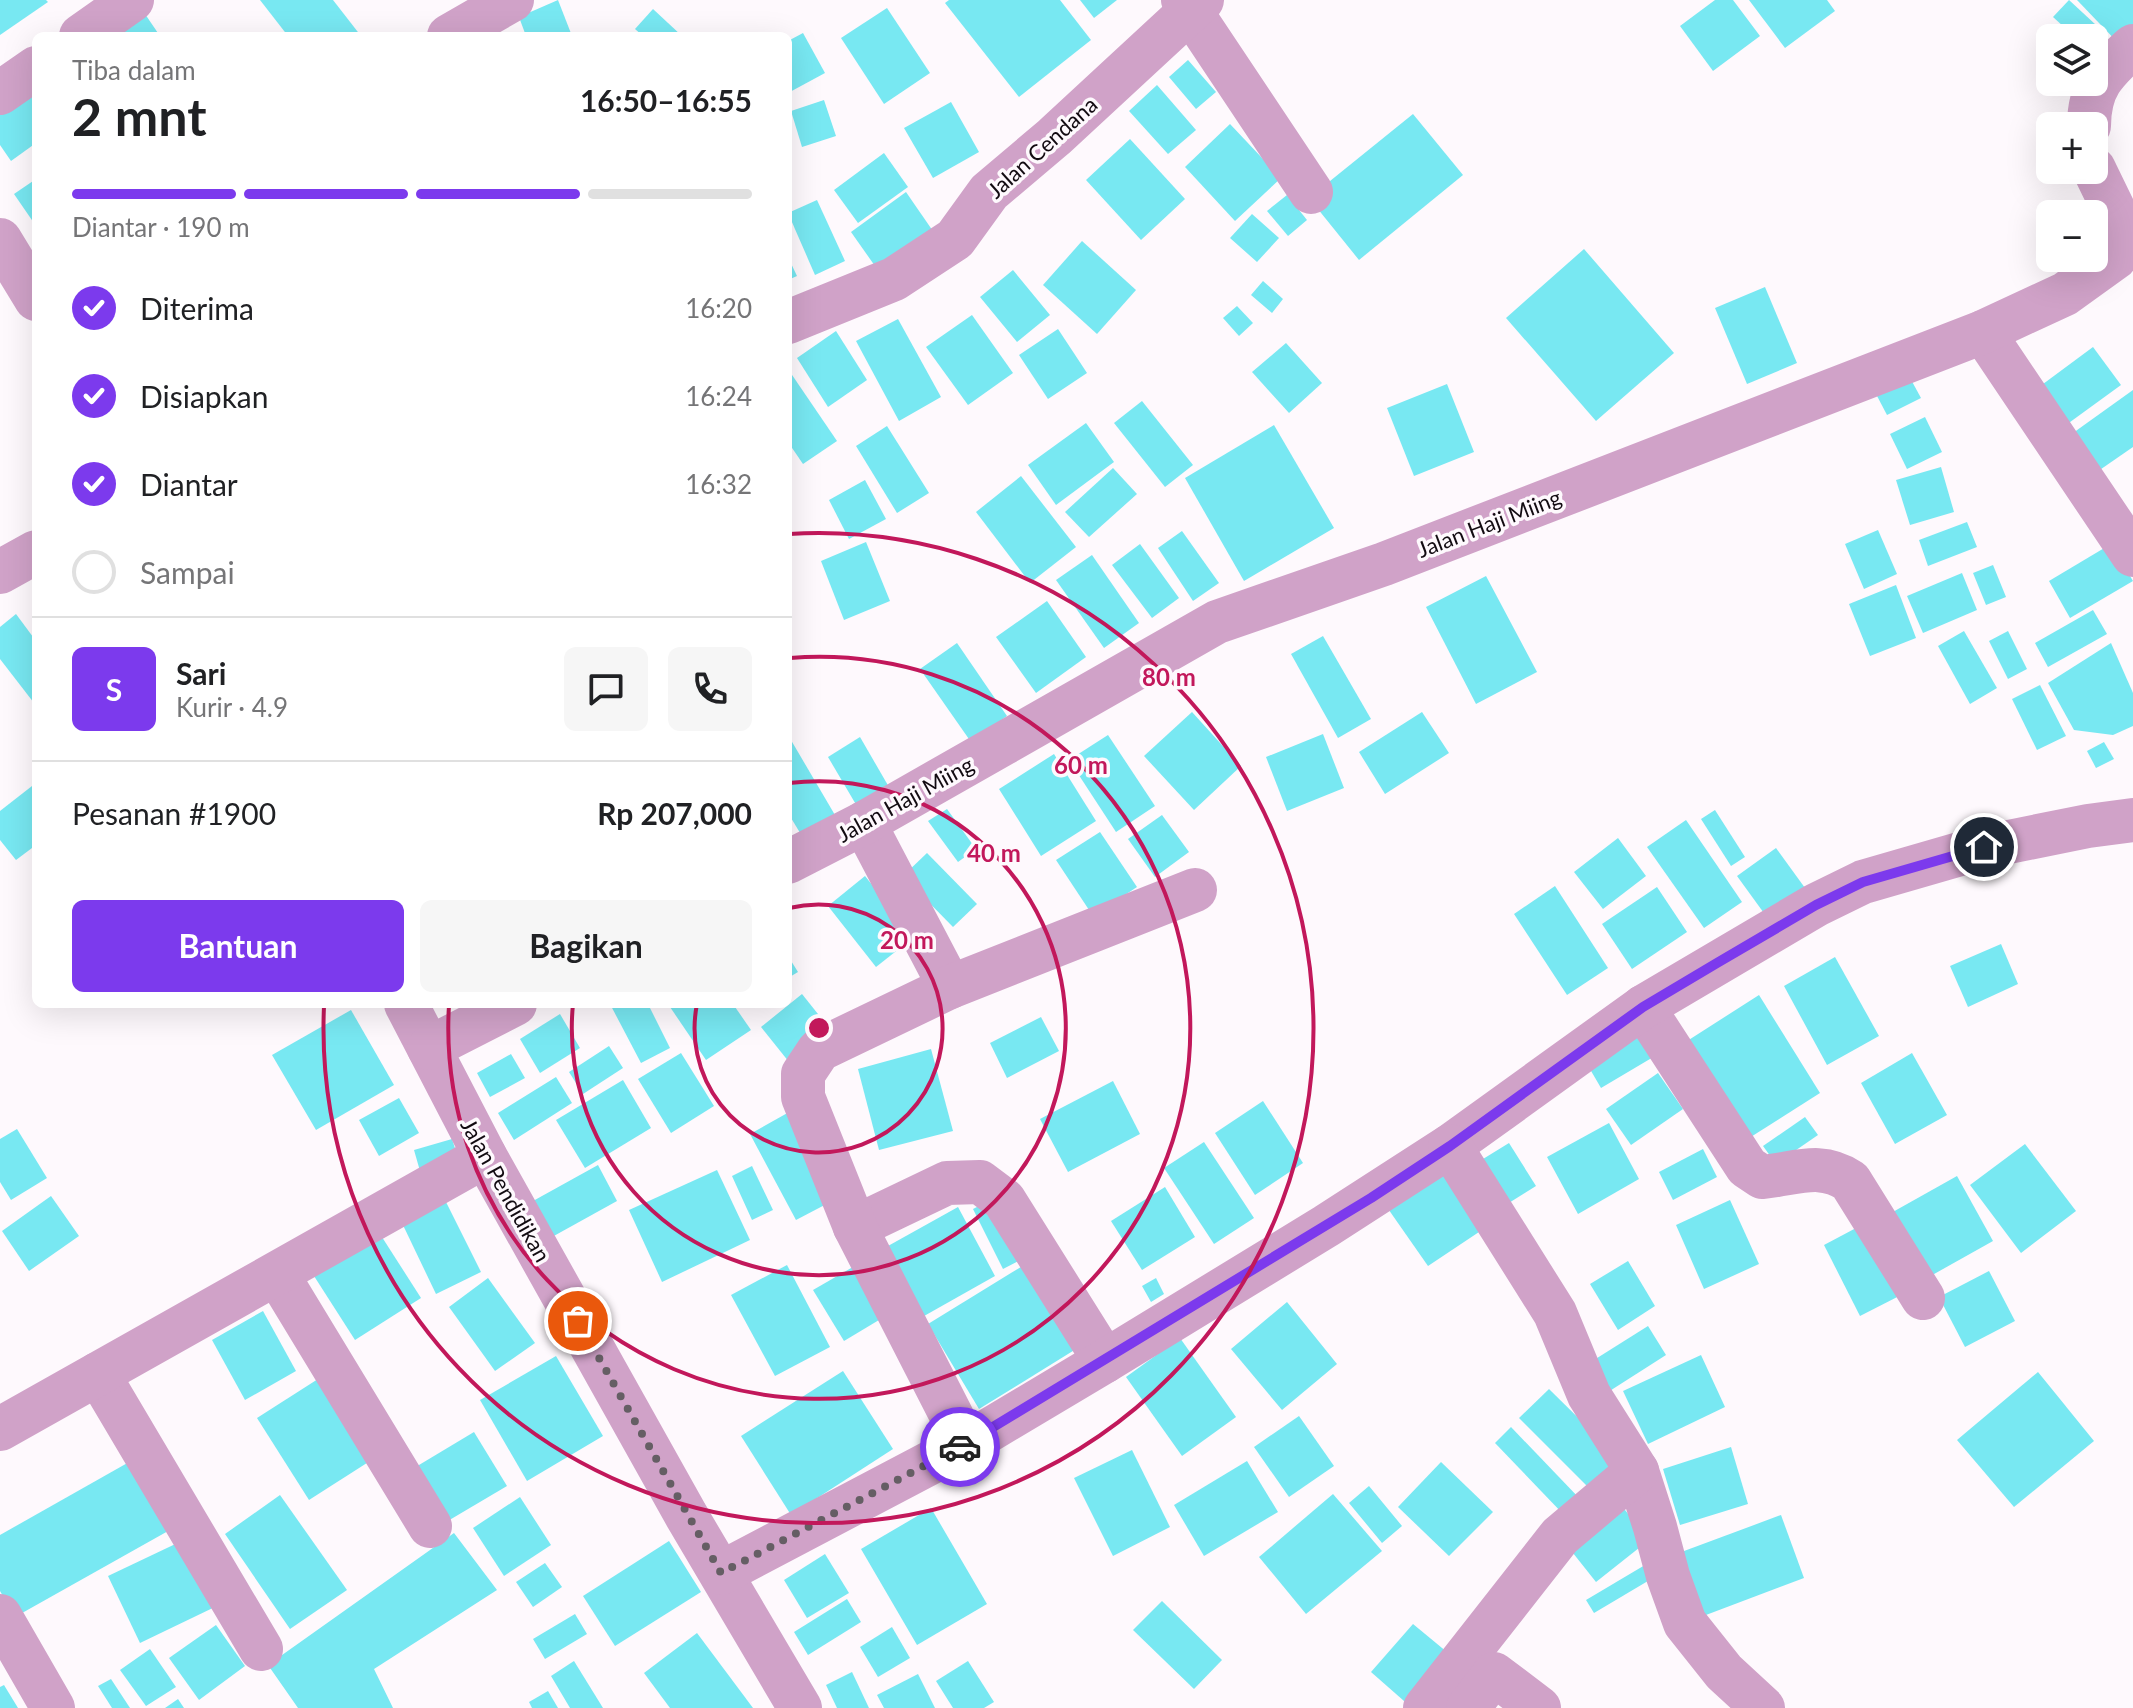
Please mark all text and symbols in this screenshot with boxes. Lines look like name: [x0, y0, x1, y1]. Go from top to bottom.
map controls: [2036, 24, 2108, 272]
button: layers: [2036, 24, 2108, 96]
text: Tiba dalam: [72, 54, 196, 86]
text: 16:50–16:55: [580, 82, 752, 118]
text: 2 mnt: [72, 85, 207, 147]
street label: Jalan Cendana: [981, 91, 1103, 203]
button: +: [2036, 112, 2108, 184]
button: −: [2036, 200, 2108, 272]
text: Diantar · 190 m: [72, 211, 250, 243]
icon: check: [72, 286, 116, 330]
text: Diterima: [140, 290, 254, 326]
text: 16:20: [685, 292, 752, 324]
icon: check: [72, 374, 116, 418]
text: Disiapkan: [140, 378, 269, 414]
text: 16:24: [685, 380, 752, 412]
icon: check: [72, 462, 116, 506]
text: Diantar: [140, 466, 238, 502]
text: 16:32: [685, 468, 752, 500]
street label: Jalan Haji Miing: [1413, 483, 1565, 563]
text: Sampai: [140, 554, 235, 590]
button: chat: [564, 647, 648, 731]
button: phone: [668, 647, 752, 731]
text: Sari: [176, 655, 226, 691]
text: 80 m: [1142, 662, 1196, 691]
text: S: [106, 671, 122, 707]
text: Kurir · 4.9: [176, 691, 288, 723]
street label: Jalan Haji Miing: [832, 750, 978, 848]
text: 60 m: [1054, 750, 1108, 779]
text: Pesanan #1900: [72, 795, 276, 831]
text: Rp 207,000: [597, 795, 752, 831]
pin: [1950, 813, 2018, 881]
icon: home: [1962, 825, 2006, 869]
text: 40 m: [967, 838, 1021, 867]
button: Bantuan: [72, 900, 404, 992]
button: Bagikan: [420, 900, 752, 992]
text: 20 m: [880, 925, 934, 954]
centre of rings: [805, 1014, 833, 1042]
street label: Jalan Pendidikan: [455, 1114, 557, 1266]
pin: [544, 1287, 612, 1355]
icon: bag: [556, 1299, 600, 1343]
courier: [920, 1407, 1000, 1487]
icon: car: [938, 1425, 982, 1469]

